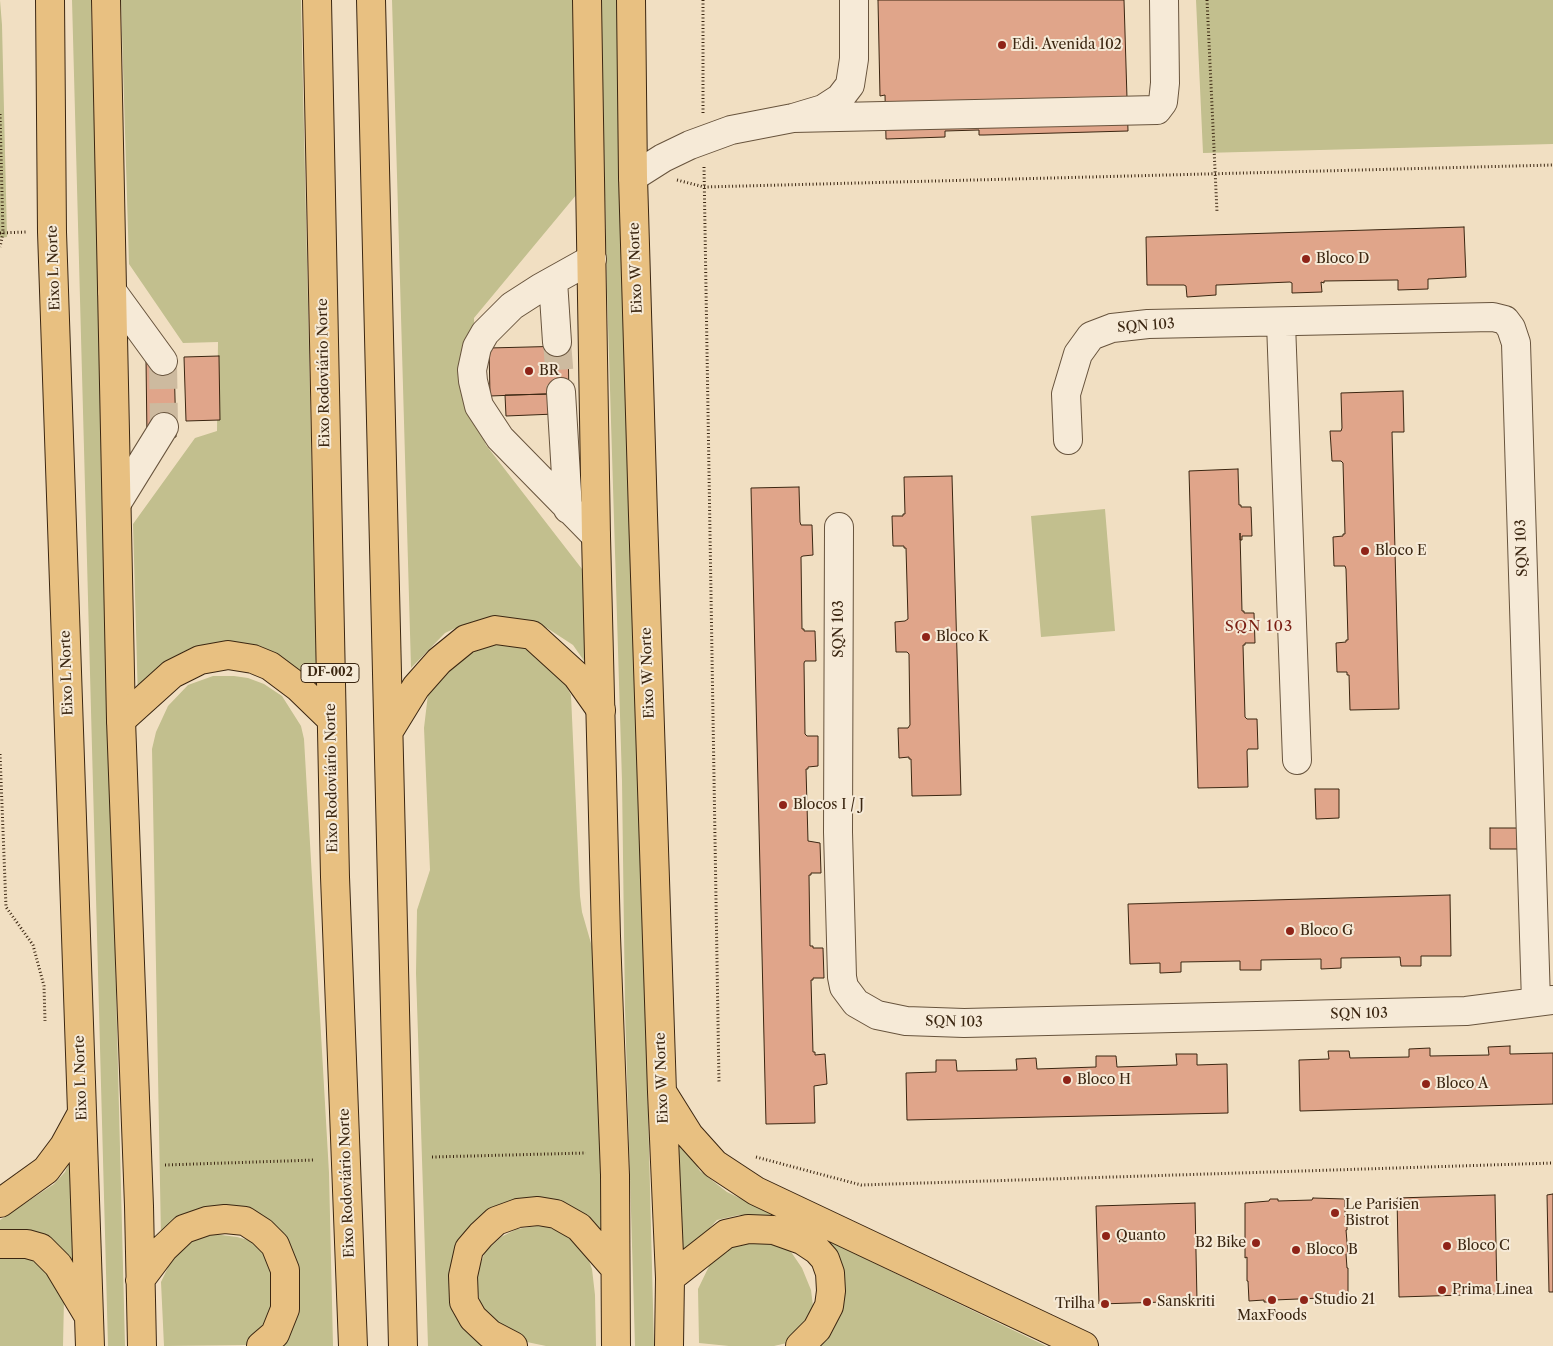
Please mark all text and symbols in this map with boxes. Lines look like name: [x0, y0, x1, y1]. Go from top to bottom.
place label: Edi. Avenida 102: [1012, 37, 1122, 53]
marker: Edi. Avenida 102: [996, 39, 1008, 51]
street label: Eixo W Norte: [626, 222, 646, 314]
street label: Eixo L Norte: [44, 225, 64, 311]
place label: Bloco D: [1316, 251, 1369, 267]
marker: Bloco D: [1300, 253, 1312, 265]
street label: Eixo Rodoviário Norte: [314, 298, 334, 448]
street label: SQN 103: [1117, 316, 1175, 336]
place label: BR: [539, 363, 559, 379]
marker: BR: [523, 365, 535, 377]
street label: SQN 103: [1513, 519, 1531, 577]
place label: Bloco E: [1375, 543, 1427, 559]
marker: Bloco E: [1359, 545, 1371, 557]
street label: SQN 103: [831, 600, 847, 658]
district label: SQN 103: [1224, 618, 1294, 636]
street label: Eixo W Norte: [638, 627, 658, 719]
place label: Bloco K: [936, 629, 989, 645]
street label: Eixo L Norte: [57, 630, 77, 716]
marker: Bloco K: [920, 631, 932, 643]
road number: DF-002: [301, 664, 359, 682]
street label: Eixo Rodoviário Norte: [322, 703, 342, 853]
place label: Blocos I / J: [793, 797, 864, 813]
marker: Blocos I / J: [777, 799, 789, 811]
place label: Bloco G: [1300, 923, 1353, 939]
marker: Bloco G: [1284, 925, 1296, 937]
street label: SQN 103: [1330, 1005, 1388, 1023]
street label: SQN 103: [925, 1013, 983, 1031]
street label: Eixo W Norte: [652, 1032, 672, 1124]
street label: Eixo L Norte: [71, 1035, 91, 1121]
place label: Bloco H: [1077, 1072, 1131, 1088]
marker: Bloco H: [1061, 1074, 1073, 1086]
place label: Bloco A: [1436, 1076, 1488, 1092]
marker: Bloco A: [1420, 1078, 1432, 1090]
street label: Eixo Rodoviário Norte: [336, 1108, 358, 1258]
place label: Le Parisien Bistrot: [1345, 1197, 1419, 1230]
marker: Le Parisien Bistrot: [1329, 1207, 1341, 1219]
place label: Quanto: [1116, 1228, 1166, 1244]
marker: Quanto: [1100, 1230, 1112, 1242]
place label: B2 Bike: [1195, 1235, 1246, 1251]
marker: B2 Bike: [1250, 1237, 1262, 1249]
place label: Bloco C: [1457, 1238, 1510, 1254]
marker: Bloco C: [1441, 1240, 1453, 1252]
place label: Bloco B: [1306, 1242, 1358, 1258]
marker: Bloco B: [1290, 1244, 1302, 1256]
place label: Prima Linea: [1452, 1282, 1533, 1298]
marker: Prima Linea: [1436, 1284, 1448, 1296]
place label: Studio 21: [1314, 1292, 1375, 1308]
place label: Sanskriti: [1157, 1294, 1215, 1310]
marker: MaxFoods: [1266, 1294, 1278, 1306]
marker: Studio 21: [1298, 1294, 1310, 1306]
place label: Trilha: [1055, 1296, 1095, 1312]
marker: Sanskriti: [1141, 1296, 1153, 1308]
marker: Trilha: [1099, 1298, 1111, 1310]
place label: MaxFoods: [1237, 1308, 1307, 1324]

